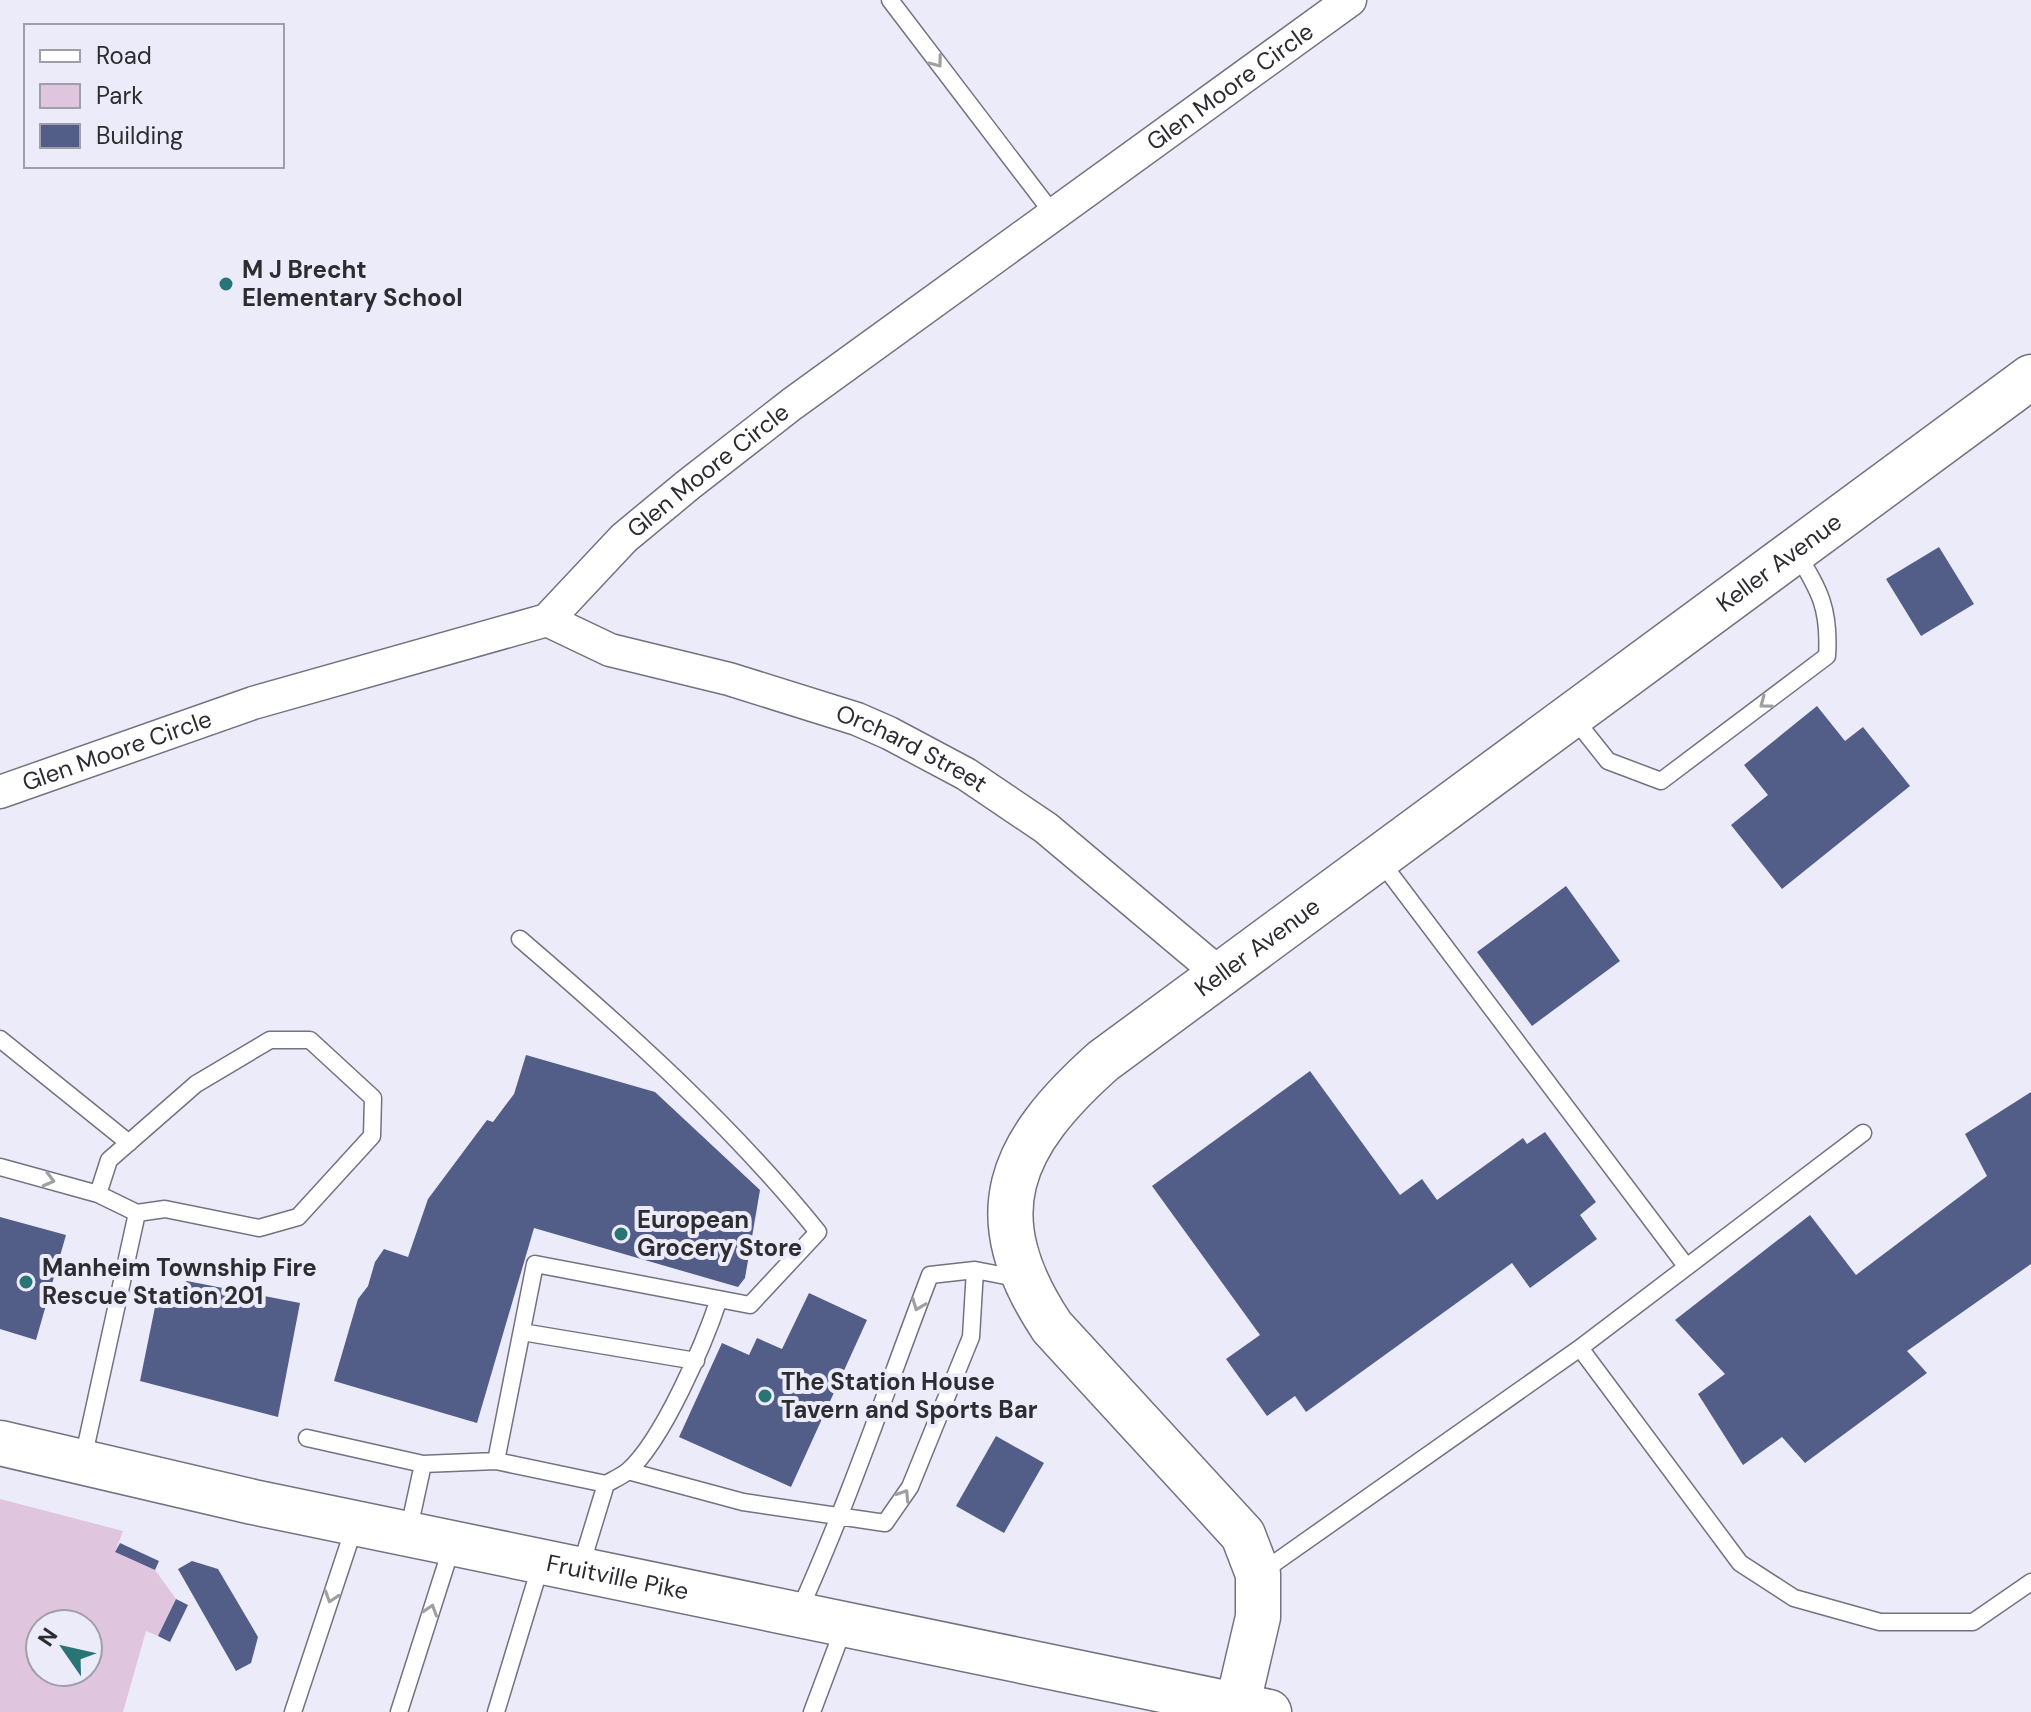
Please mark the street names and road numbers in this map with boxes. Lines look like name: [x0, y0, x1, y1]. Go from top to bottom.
street label: Glen Moore Circle: [1140, 16, 1319, 157]
street label: Glen Moore Circle: [620, 396, 795, 544]
street label: Keller Avenue: [1710, 506, 1848, 619]
street label: Orchard Street: [832, 697, 993, 799]
street label: Glen Moore Circle: [18, 703, 216, 798]
street label: Keller Avenue: [1188, 890, 1326, 1003]
street label: Fruitville Pike: [544, 1547, 691, 1607]

